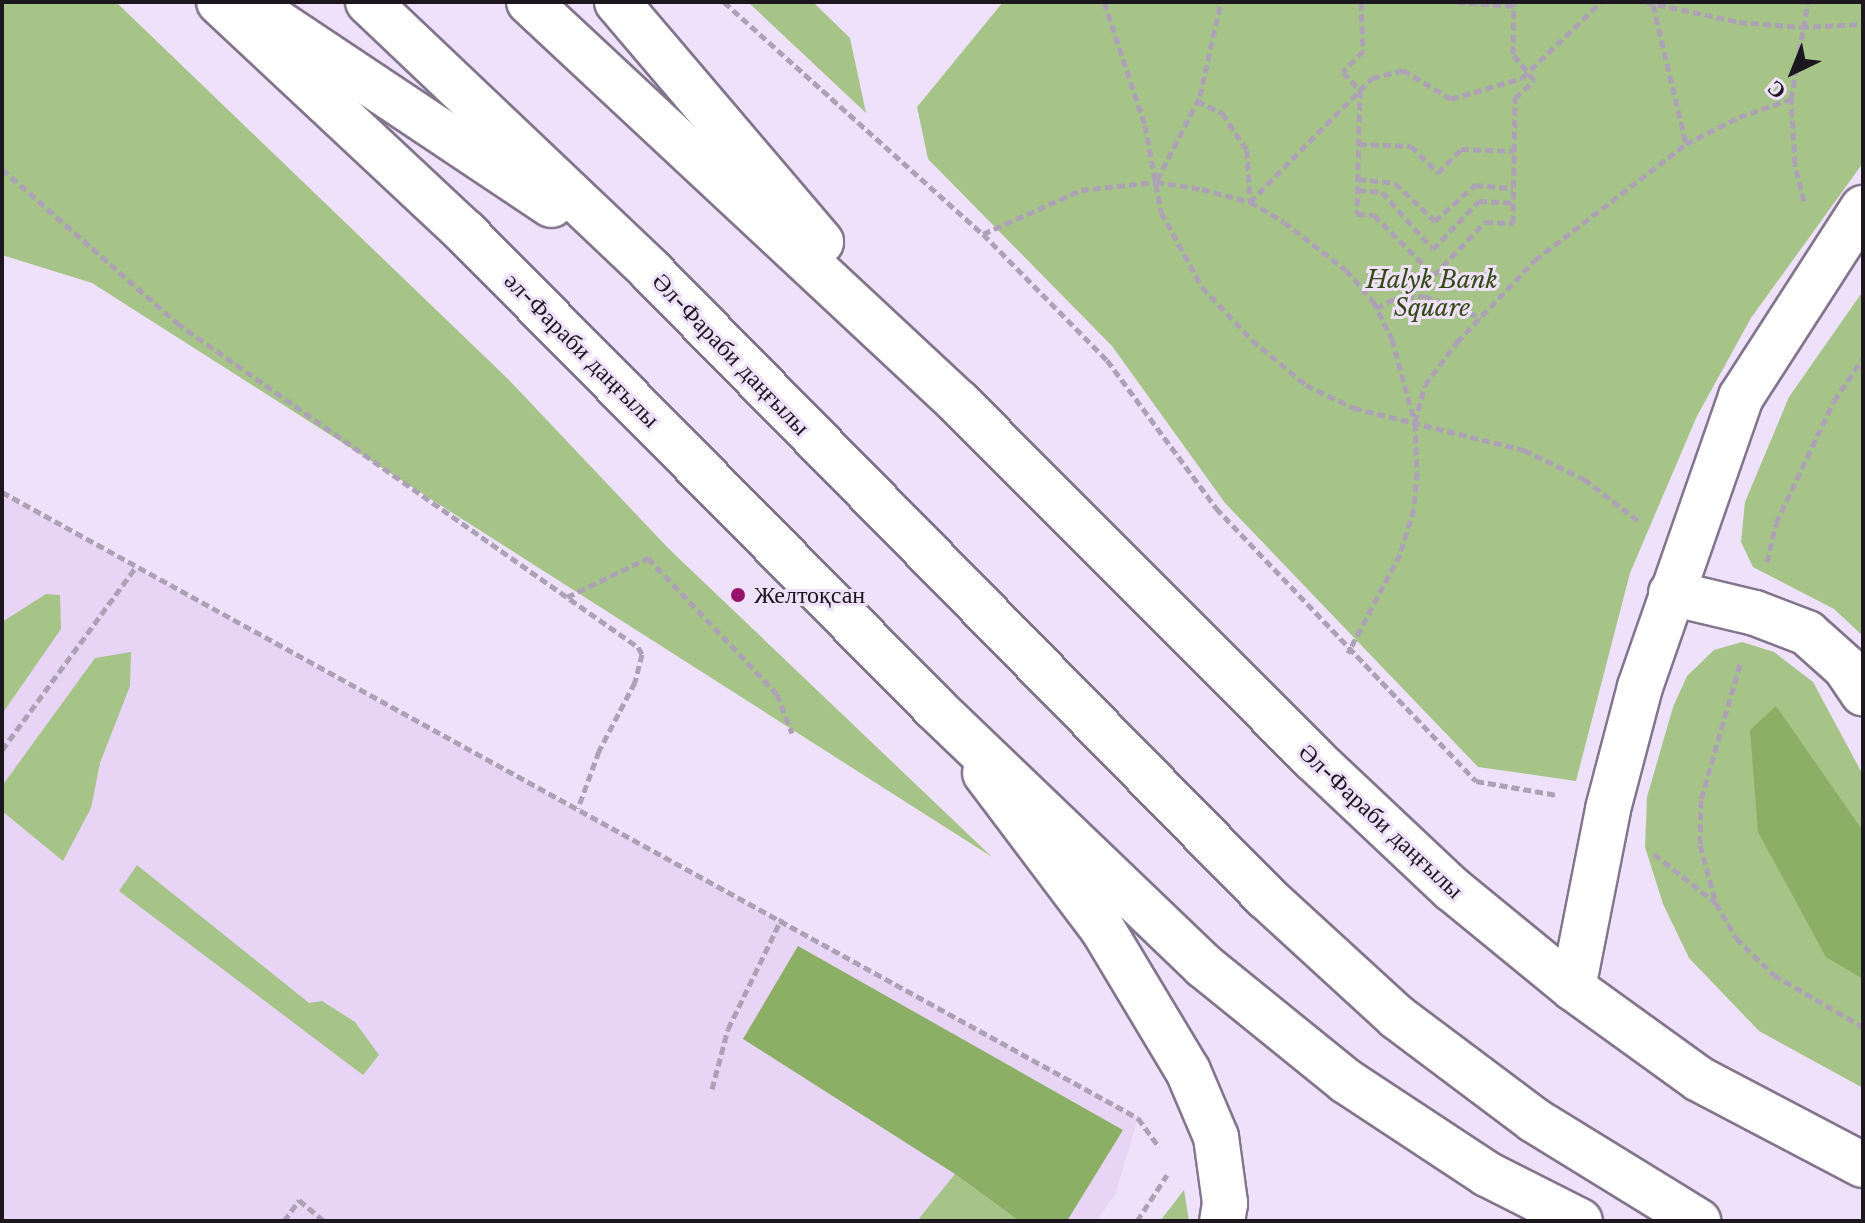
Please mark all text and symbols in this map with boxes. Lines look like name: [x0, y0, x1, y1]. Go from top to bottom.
north arrow: [1753, 32, 1833, 112]
text: С: [1761, 75, 1791, 105]
street label: әл-Фараби даңғылы: [498, 266, 666, 434]
park label: Halyk Bank Square: [1366, 266, 1498, 322]
street label: Әл-Фараби даңғылы: [646, 267, 816, 441]
place label: Желтоқсан: [754, 581, 865, 609]
marker: Желтоқсан: [729, 586, 747, 604]
street label: Әл-Фараби даңғылы: [1293, 737, 1469, 905]

